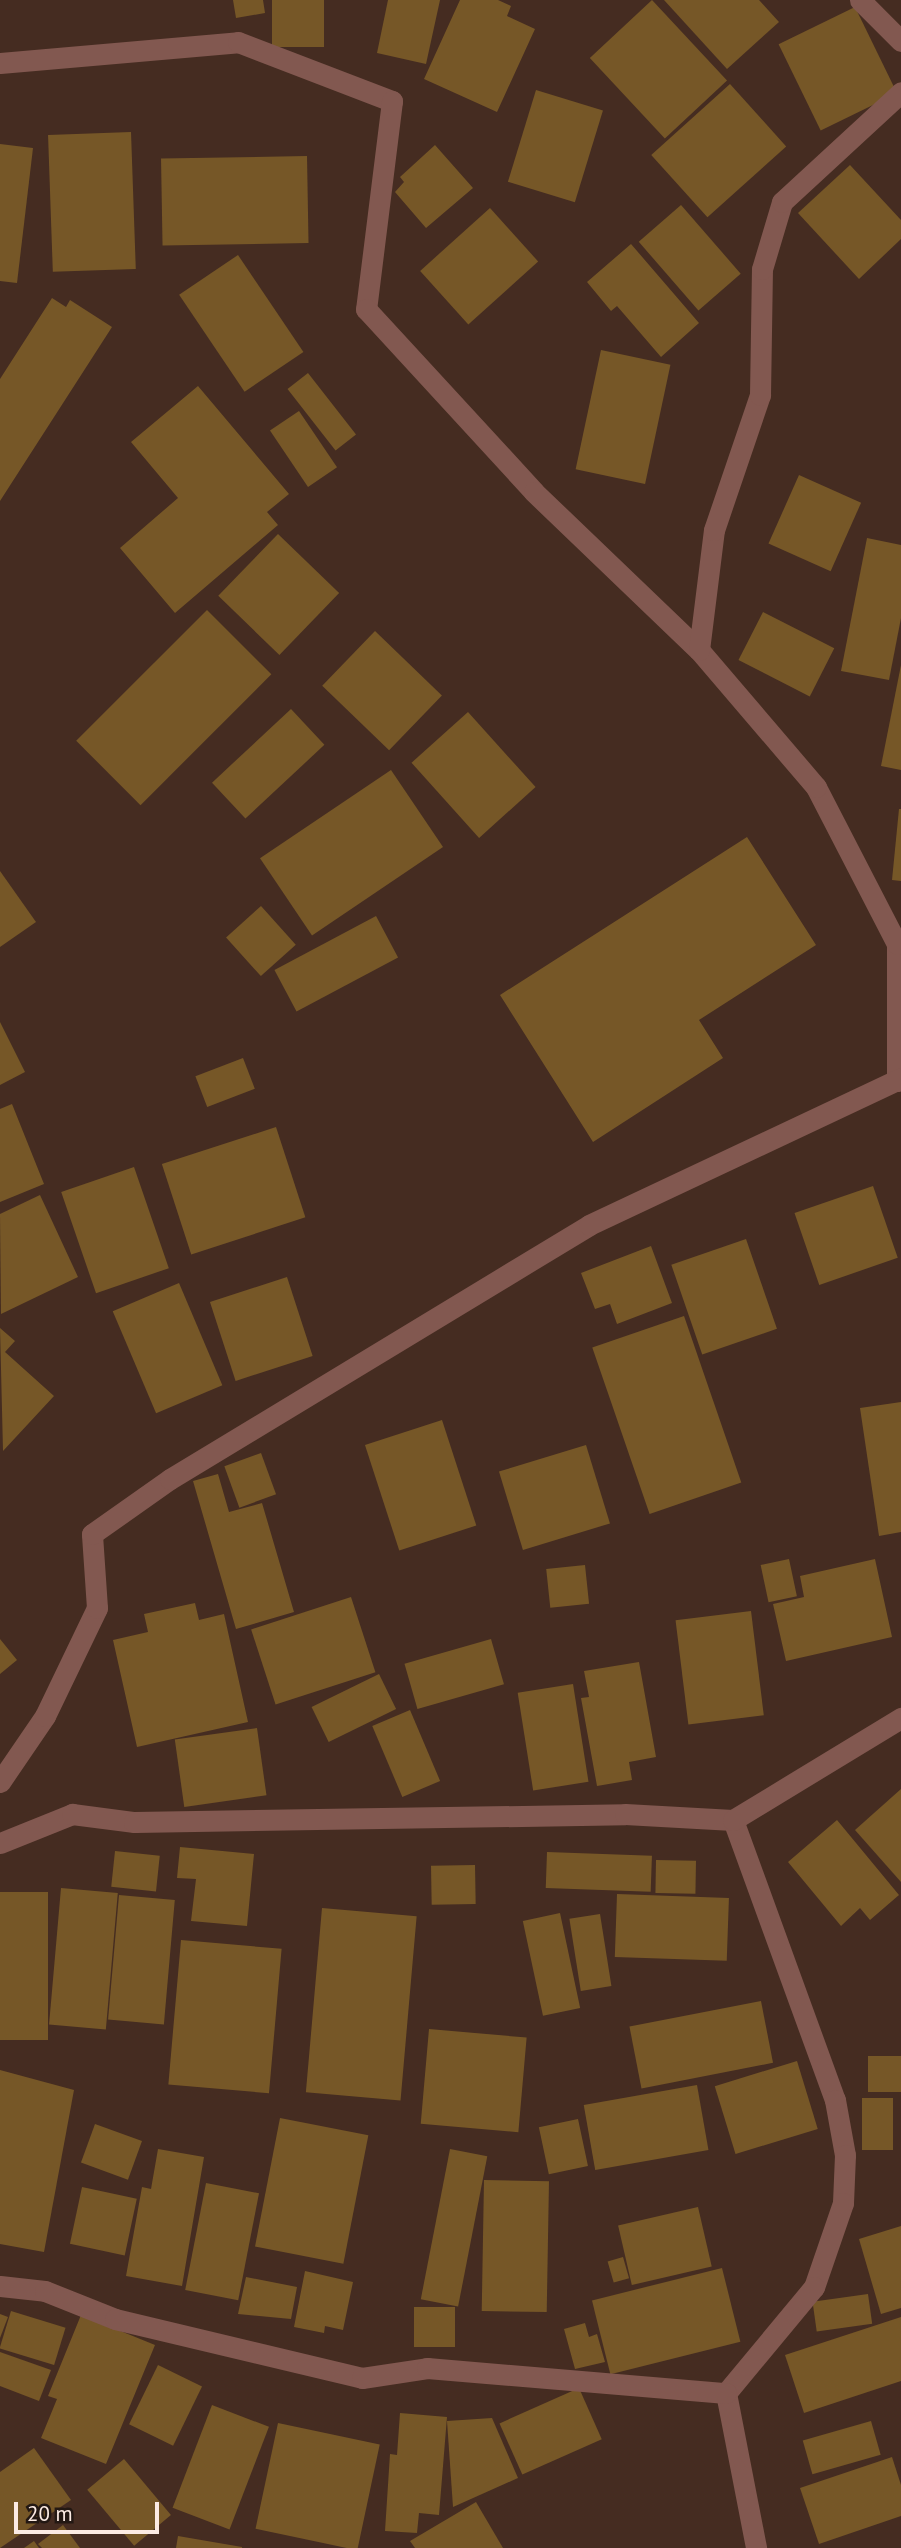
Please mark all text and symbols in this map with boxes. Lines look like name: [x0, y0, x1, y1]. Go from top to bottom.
scale bar: [18, 2488, 163, 2532]
text: 20 m: [27, 2500, 73, 2527]

